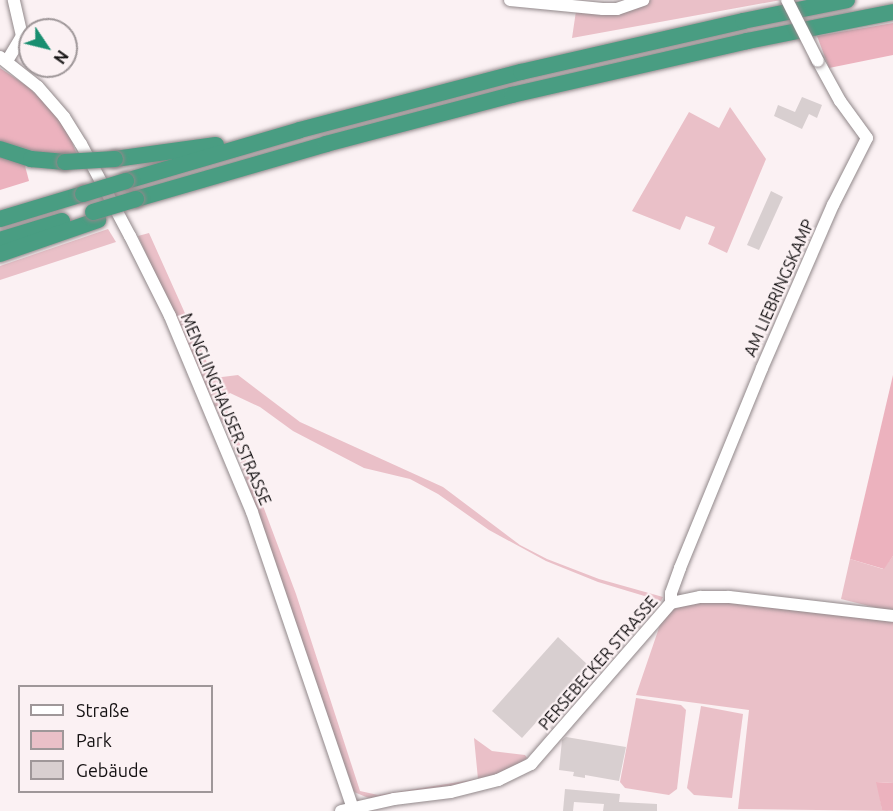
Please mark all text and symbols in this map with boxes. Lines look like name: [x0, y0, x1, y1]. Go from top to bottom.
north arrow: [18, 18, 78, 78]
text: N: [50, 47, 72, 67]
street label: AM LIEBRINGSKAMP: [740, 217, 818, 359]
street label: MENGLINGHAUSER STRASSE: [177, 310, 275, 508]
street label: PERSEBECKER STRASSE: [535, 592, 661, 734]
legend: [18, 685, 213, 793]
text: Straße: [76, 700, 129, 720]
text: Park: [76, 730, 112, 750]
text: Gebäude: [76, 760, 148, 780]

